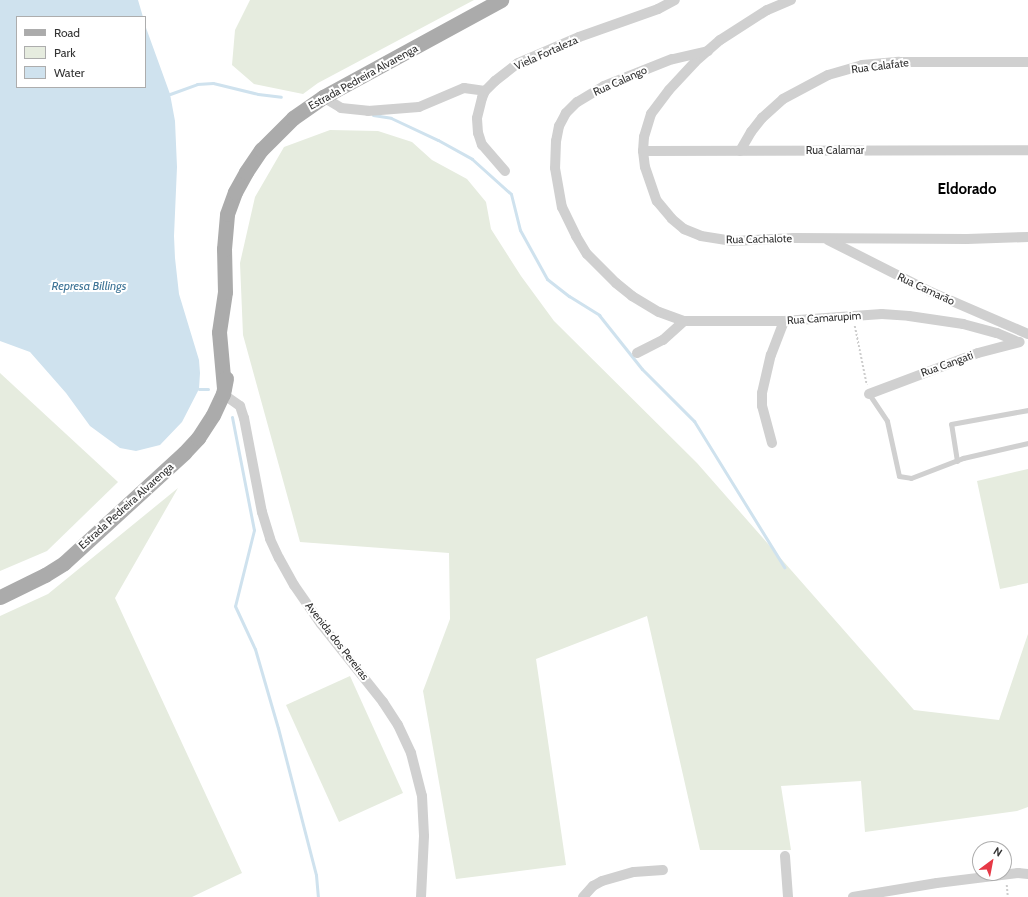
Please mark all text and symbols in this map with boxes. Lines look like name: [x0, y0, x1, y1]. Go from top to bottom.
legend: [16, 16, 146, 88]
text: Road: [54, 25, 80, 40]
street label: Viela Fortaleza: [512, 33, 580, 73]
street label: Estrada Pedreira Alvarenga: [306, 41, 420, 113]
text: Park: [54, 45, 76, 60]
street label: Rua Calafate: [850, 56, 910, 76]
street label: Rua Calango: [591, 63, 649, 99]
text: Water: [54, 65, 84, 80]
street label: Rua Calamar: [806, 143, 864, 157]
district label: Eldorado: [938, 181, 996, 199]
street label: Rua Cachalote: [726, 232, 792, 246]
street label: Rua Camarão: [895, 270, 957, 308]
water label: Represa Billings: [52, 279, 126, 293]
street label: Rua Camarupim: [786, 309, 862, 327]
street label: Rua Cangati: [919, 348, 975, 380]
street label: Estrada Pedreira Alvarenga: [76, 460, 176, 552]
street label: Avenida dos Pereiras: [303, 599, 371, 683]
north arrow: [972, 841, 1012, 881]
text: N: [991, 844, 1005, 860]

